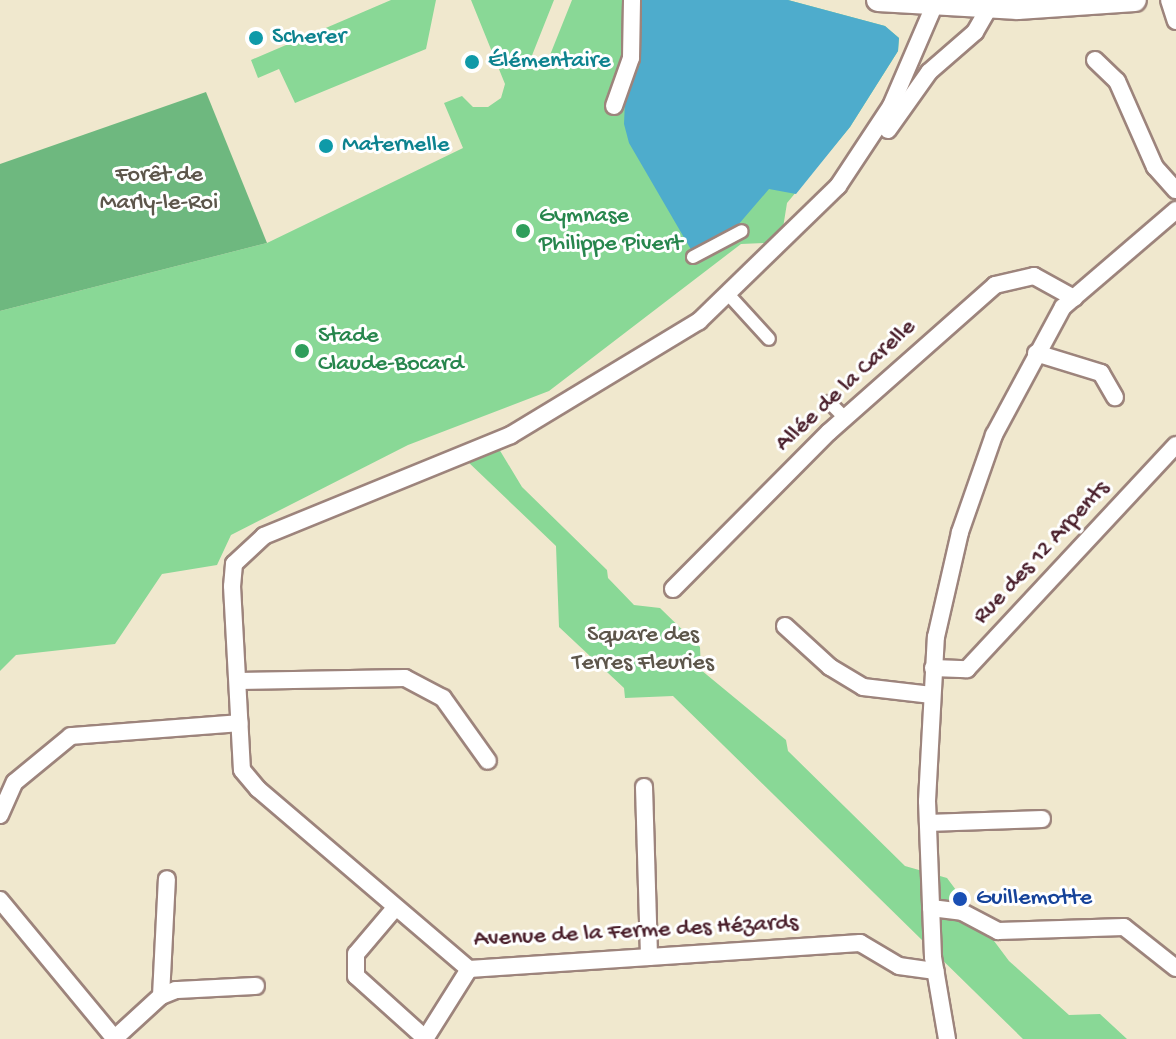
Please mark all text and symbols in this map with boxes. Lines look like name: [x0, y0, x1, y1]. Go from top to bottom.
place label: Scherer: [272, 24, 346, 52]
marker: Scherer: [247, 29, 265, 47]
place label: Élémentaire: [488, 48, 611, 76]
marker: Élémentaire: [463, 53, 481, 71]
place label: Maternelle: [342, 132, 449, 160]
marker: Maternelle: [317, 137, 335, 155]
park label: Forêt de Marly-le-Roi: [100, 162, 218, 218]
place label: Gymnase Philippe Pivert: [539, 203, 682, 259]
marker: Gymnase Philippe Pivert: [514, 222, 532, 240]
street label: Allée de la Carelle: [770, 313, 922, 459]
place label: Stade Claude-Bocard: [318, 323, 464, 379]
marker: Stade Claude-Bocard: [293, 342, 311, 360]
street label: Rue des 12 Arpents: [968, 475, 1116, 631]
park label: Square des Terres Fleuries: [572, 622, 714, 678]
place label: Guillemotte: [976, 885, 1092, 913]
marker: Guillemotte: [951, 890, 969, 908]
street label: Avenue de la Ferme des Hézards: [473, 909, 799, 955]

